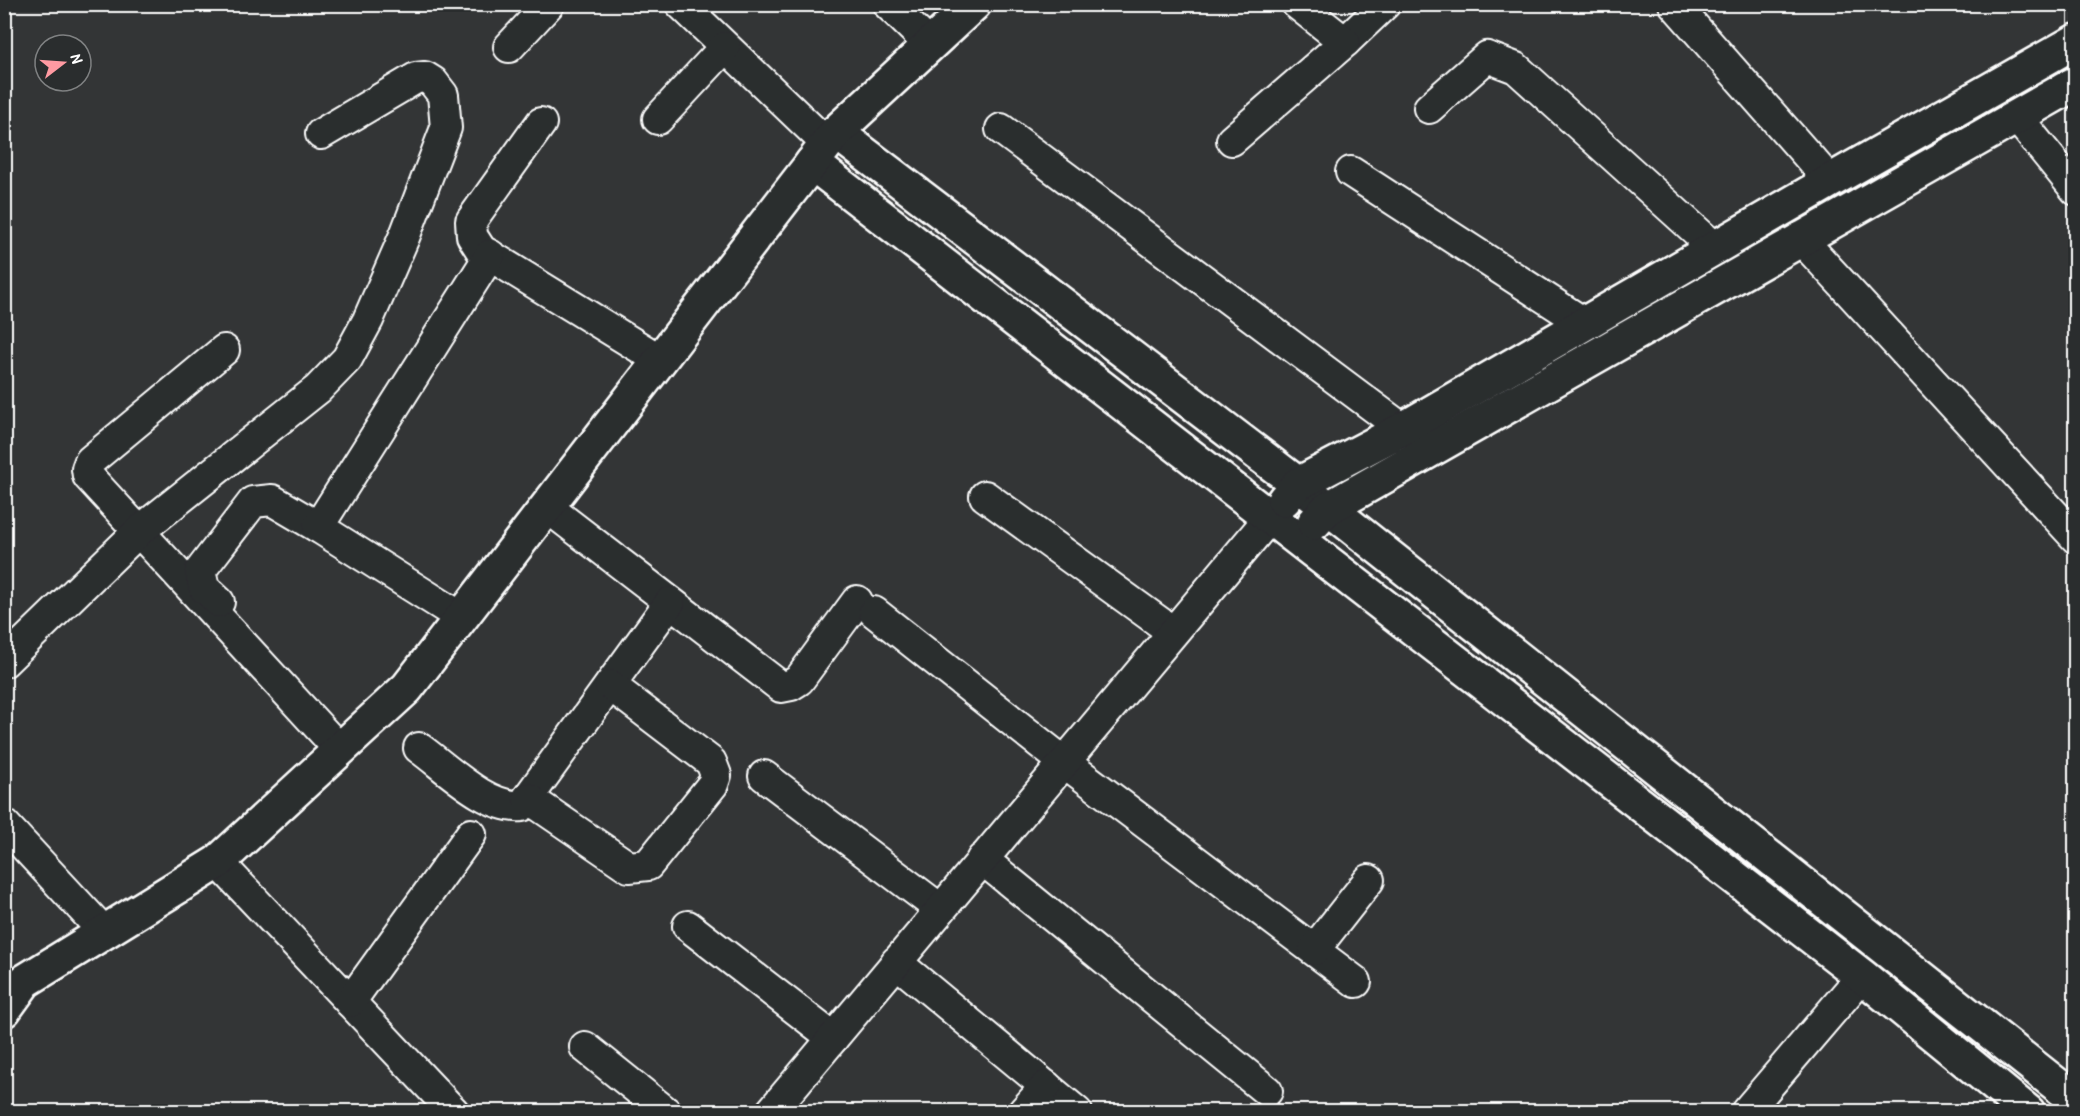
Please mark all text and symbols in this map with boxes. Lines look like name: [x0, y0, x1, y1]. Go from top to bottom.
north arrow: [33, 33, 93, 93]
text: N: [66, 51, 89, 66]

